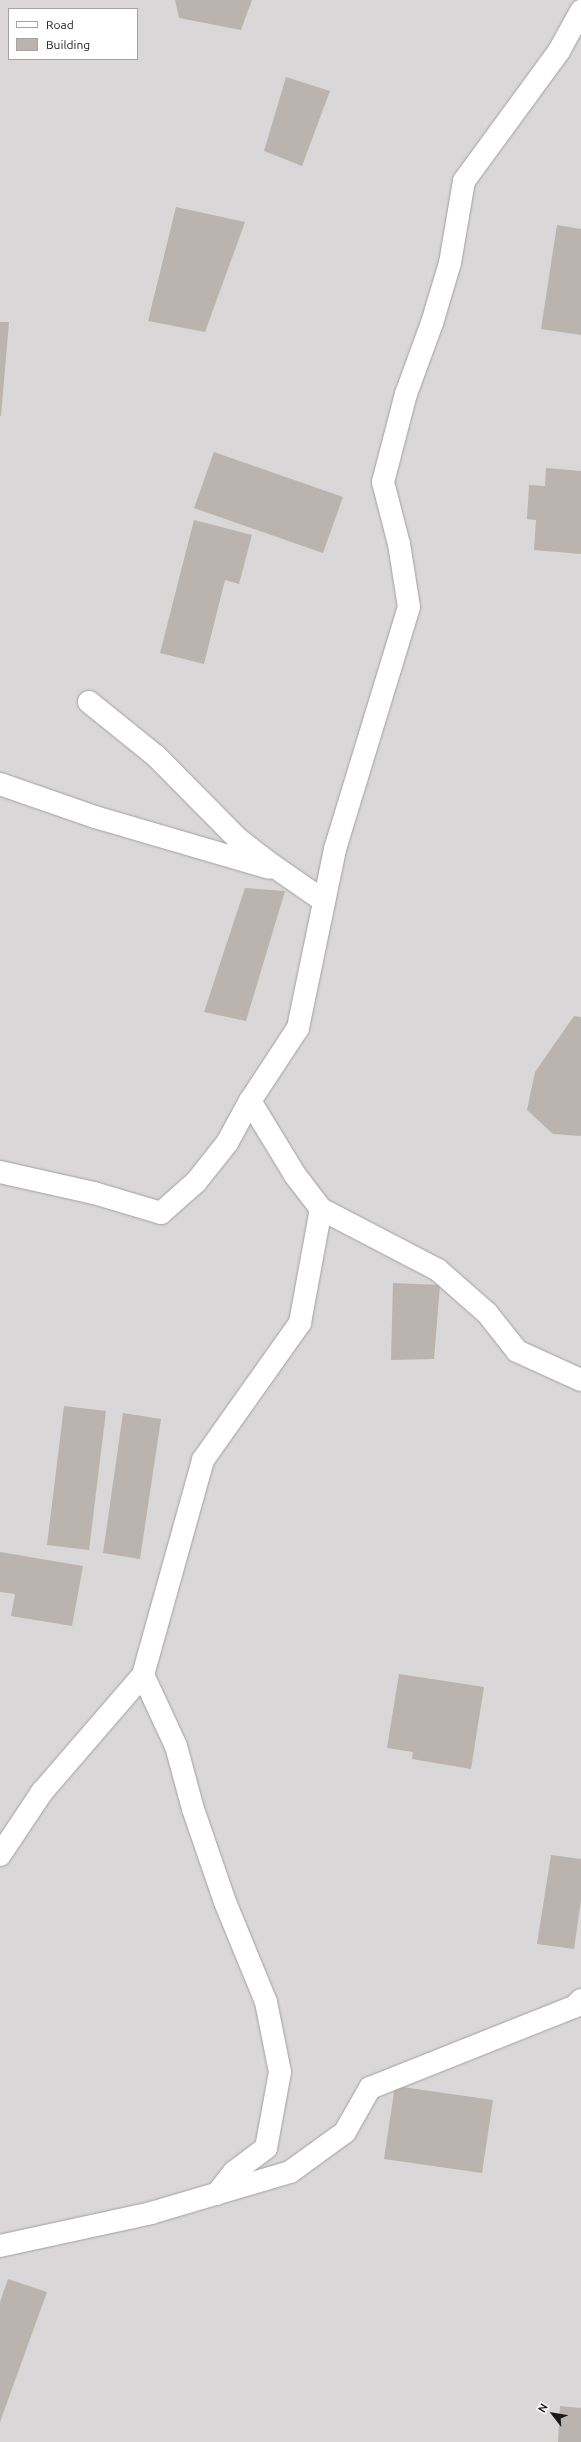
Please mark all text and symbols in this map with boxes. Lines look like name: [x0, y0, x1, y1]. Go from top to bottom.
legend: [8, 8, 138, 60]
text: Road: [46, 18, 74, 31]
text: Building: [46, 38, 90, 51]
north arrow: [533, 2394, 573, 2434]
text: N: [535, 2401, 550, 2414]

